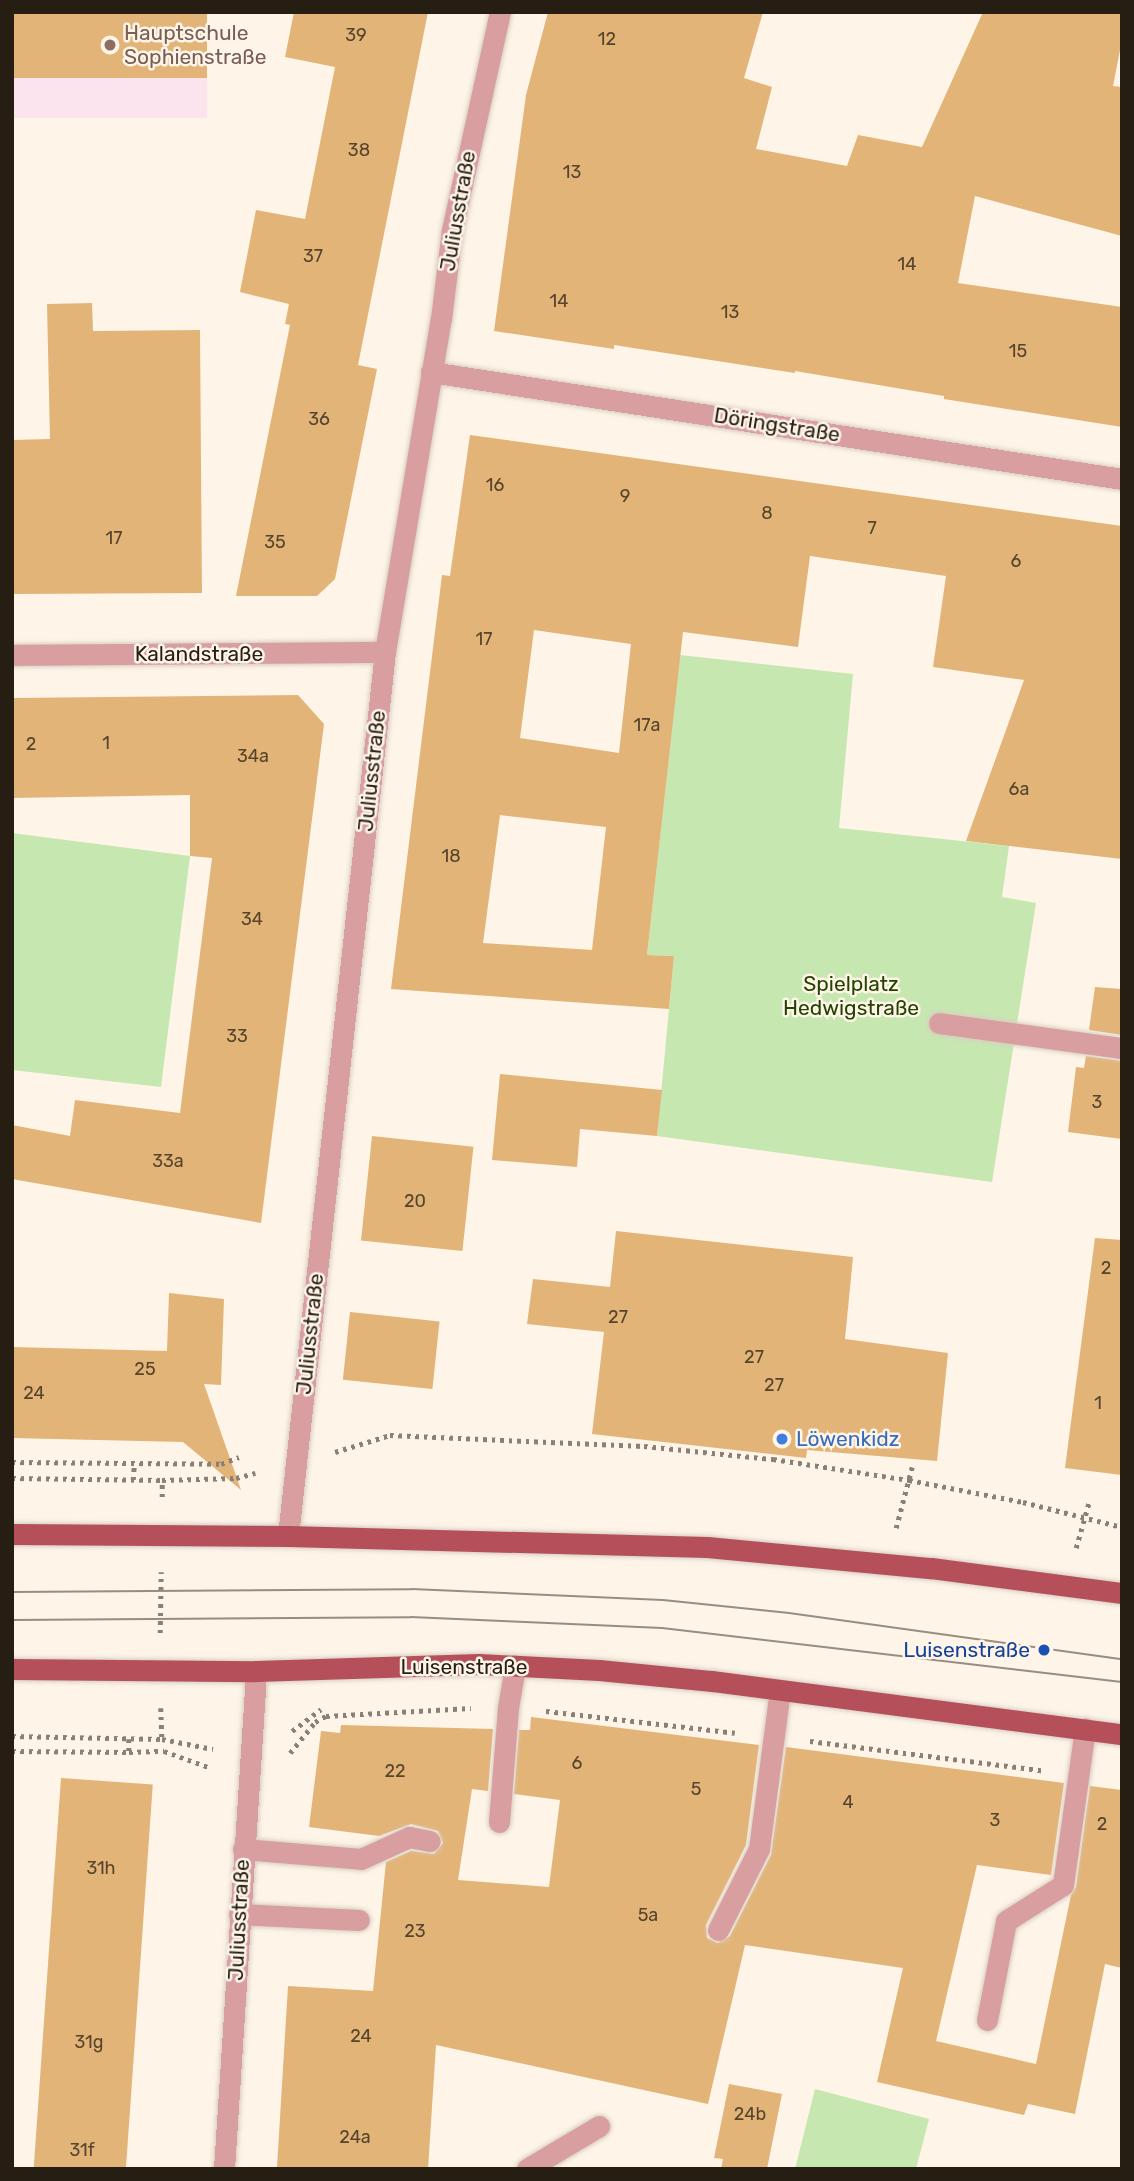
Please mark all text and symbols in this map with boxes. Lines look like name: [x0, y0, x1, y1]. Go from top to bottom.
place label: Hauptschule Sophienstraße: [124, 20, 266, 70]
house number: 39: [345, 24, 367, 46]
house number: 12: [598, 28, 616, 50]
marker: Hauptschule Sophienstraße: [102, 37, 118, 53]
house number: 38: [348, 139, 370, 161]
street label: Juliusstraße: [435, 149, 481, 273]
house number: 13: [563, 161, 581, 183]
house number: 37: [303, 245, 323, 267]
house number: 14: [898, 253, 916, 275]
house number: 14: [550, 290, 568, 312]
house number: 13: [721, 301, 739, 323]
house number: 15: [1009, 340, 1027, 362]
street label: Döringstraße: [712, 403, 842, 447]
house number: 36: [308, 408, 330, 430]
house number: 16: [486, 474, 504, 496]
house number: 9: [620, 485, 630, 507]
house number: 8: [761, 502, 773, 524]
house number: 7: [867, 517, 877, 539]
house number: 17: [106, 527, 122, 549]
house number: 35: [264, 531, 286, 553]
house number: 6: [1011, 550, 1021, 572]
house number: 17: [476, 628, 492, 650]
street label: Kalandstraße: [135, 641, 263, 667]
street label: Juliusstraße: [353, 709, 391, 833]
house number: 17a: [634, 714, 660, 736]
house number: 1: [102, 732, 110, 754]
house number: 2: [26, 733, 36, 755]
house number: 34a: [237, 745, 269, 767]
house number: 6a: [1009, 778, 1029, 800]
house number: 18: [441, 845, 461, 867]
house number: 34: [241, 908, 263, 930]
park label: Spielplatz Hedwigstraße: [783, 971, 919, 1021]
house number: 33: [226, 1025, 248, 1047]
house number: 3: [1092, 1091, 1102, 1113]
house number: 33a: [152, 1150, 184, 1172]
house number: 20: [404, 1190, 426, 1212]
house number: 2: [1101, 1257, 1111, 1279]
street label: Juliusstraße: [291, 1272, 329, 1396]
house number: 27: [608, 1306, 628, 1328]
house number: 27: [744, 1346, 764, 1368]
house number: 25: [134, 1358, 156, 1380]
house number: 27: [764, 1374, 784, 1396]
house number: 24: [23, 1382, 45, 1404]
house number: 1: [1094, 1392, 1102, 1414]
place label: Löwenkidz: [796, 1426, 900, 1452]
marker: Löwenkidz: [774, 1431, 790, 1447]
place label: Luisenstraße: [903, 1637, 1030, 1663]
marker: Luisenstraße: [1036, 1642, 1052, 1658]
street label: Luisenstraße: [401, 1654, 527, 1680]
house number: 6: [572, 1752, 582, 1774]
house number: 22: [384, 1760, 406, 1782]
house number: 5: [691, 1778, 701, 1800]
house number: 4: [842, 1791, 854, 1813]
house number: 3: [990, 1809, 1000, 1831]
house number: 2: [1097, 1813, 1107, 1835]
house number: 31h: [86, 1857, 116, 1879]
street label: Juliusstraße: [223, 1859, 255, 1981]
house number: 5a: [638, 1904, 658, 1926]
house number: 23: [404, 1920, 426, 1942]
house number: 24: [350, 2025, 372, 2047]
house number: 31g: [75, 2031, 103, 2053]
house number: 24b: [734, 2103, 766, 2125]
house number: 24a: [339, 2126, 371, 2148]
house number: 31f: [69, 2139, 95, 2161]

